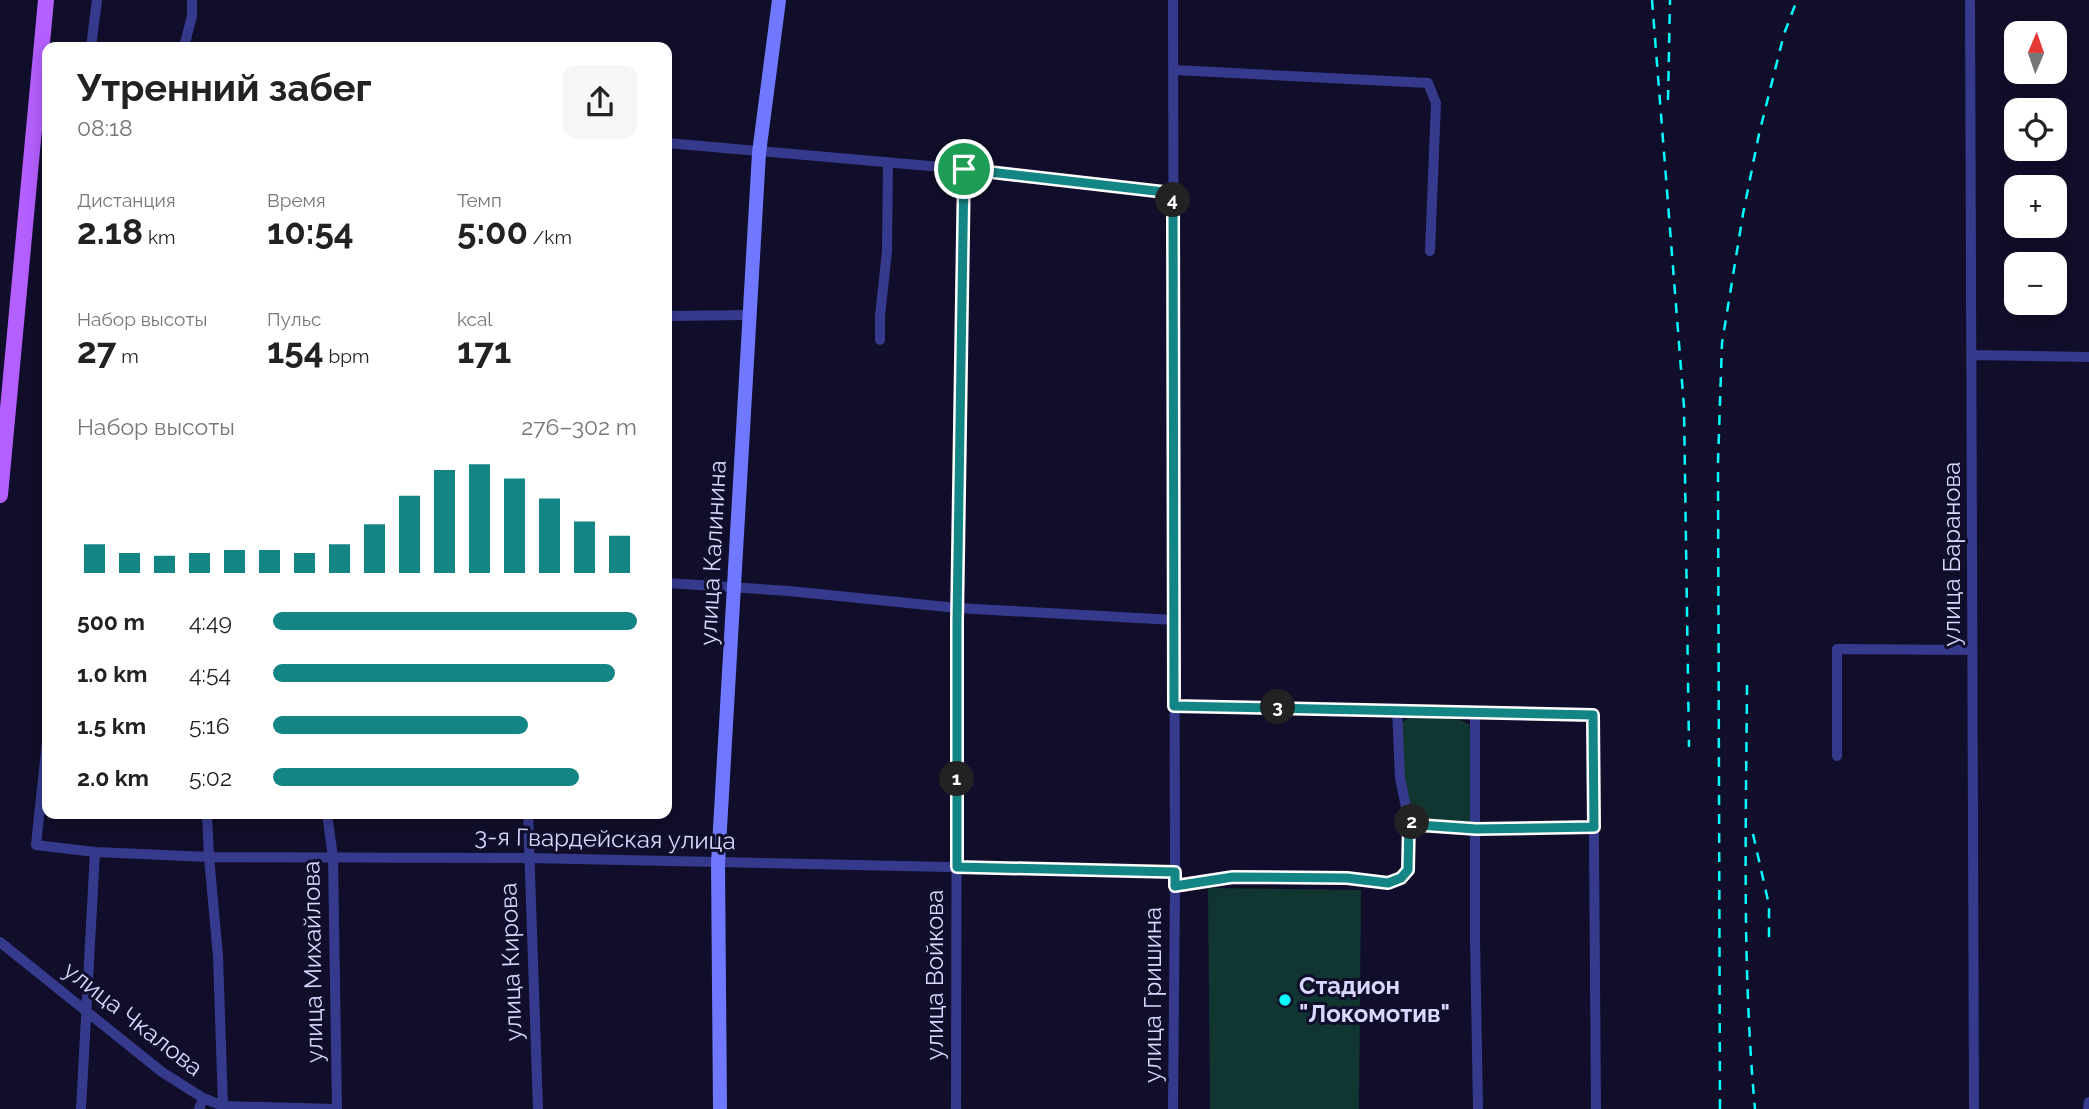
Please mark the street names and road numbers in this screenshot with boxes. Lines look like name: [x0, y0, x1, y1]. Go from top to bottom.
street label: улица Калинина: [693, 460, 732, 646]
street label: улица Баранова: [1937, 462, 1966, 646]
street label: 3-я Гвардейская улица: [474, 822, 736, 855]
street label: улица Михайлова: [296, 861, 329, 1063]
street label: улица Кирова: [493, 882, 528, 1042]
street label: улица Войкова: [920, 890, 949, 1060]
street label: улица Гришина: [1138, 907, 1167, 1083]
street label: улица Чкалова: [58, 955, 209, 1082]

